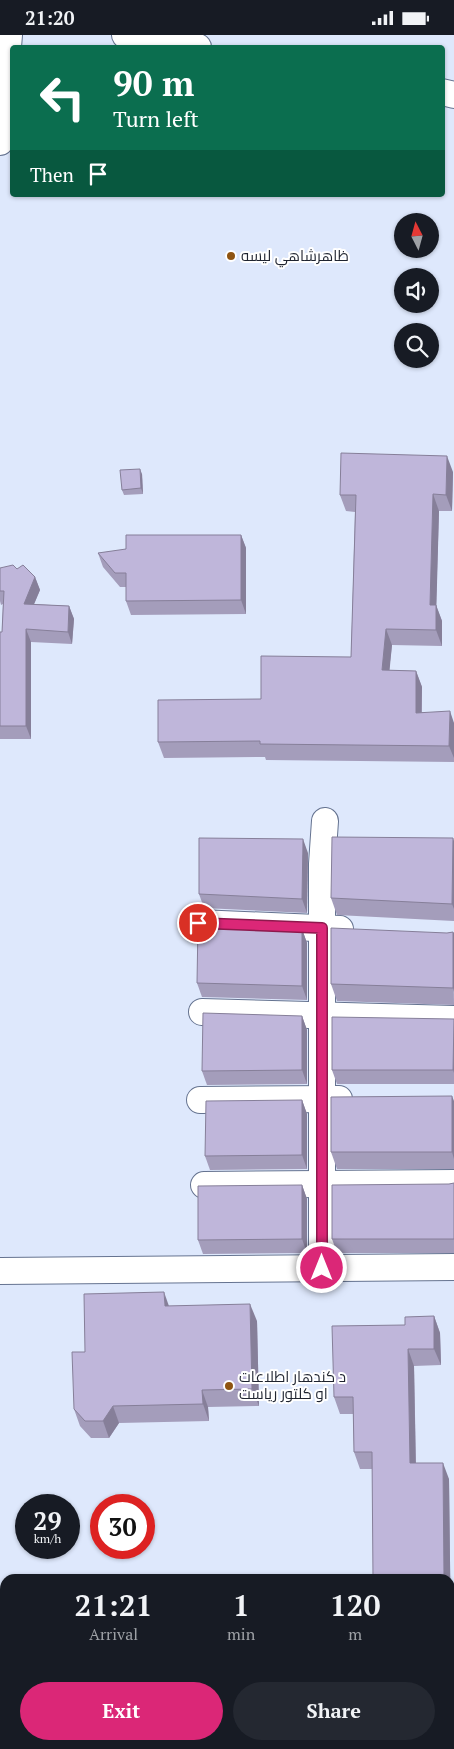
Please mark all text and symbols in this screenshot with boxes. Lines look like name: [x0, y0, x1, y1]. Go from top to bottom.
text: 21:20: [25, 5, 74, 30]
text: 90 m: [113, 60, 194, 106]
icon: left: [30, 65, 95, 130]
text: Turn left: [113, 104, 199, 133]
icon: arrive: [84, 160, 112, 188]
text: Then: [30, 162, 74, 187]
north arrow: [394, 213, 439, 257]
map controls: [394, 213, 439, 368]
place label: ظاهرشاهي لیسه: [241, 245, 349, 268]
marker: ظاهرشاهي لیسه: [225, 250, 237, 262]
button: sound: [394, 268, 439, 313]
button: search: [394, 323, 439, 368]
pin: [177, 902, 219, 944]
icon: arrive: [184, 909, 212, 937]
position arrow: [295, 1241, 347, 1293]
place label: د کندهار اطلاعات او کلتور رياست: [239, 1366, 346, 1403]
marker: د کندهار اطلاعات او کلتور رياست: [223, 1380, 235, 1392]
speed limit sign: 30: [90, 1494, 155, 1559]
text: 29: [33, 1504, 62, 1537]
text: km/h: [34, 1531, 61, 1546]
text: 21:21: [74, 1585, 153, 1625]
text: 1: [233, 1585, 250, 1625]
text: 120: [330, 1585, 381, 1625]
text: Arrival: [89, 1623, 138, 1645]
text: min: [227, 1623, 255, 1645]
text: m: [348, 1623, 362, 1645]
button: Exit: [20, 1682, 223, 1740]
button: Share: [233, 1682, 435, 1740]

